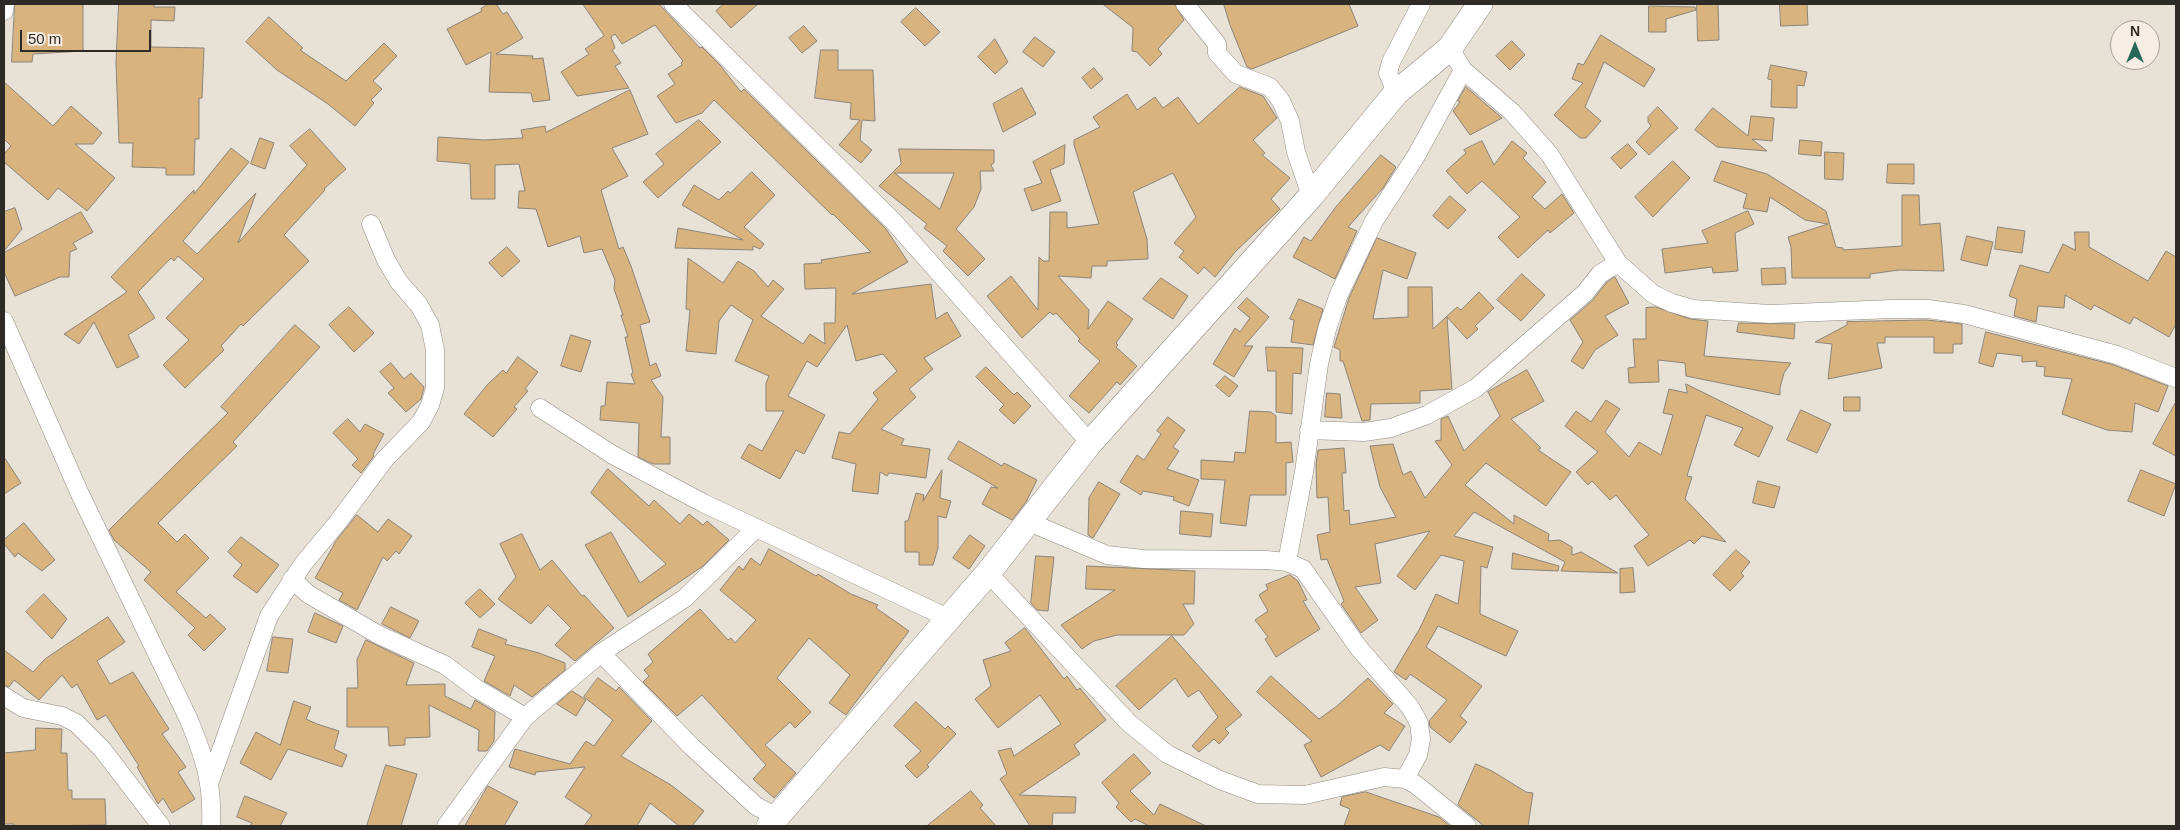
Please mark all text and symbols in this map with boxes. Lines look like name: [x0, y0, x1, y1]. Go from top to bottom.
scale bar: [22, 20, 154, 52]
north arrow: [2110, 20, 2160, 70]
text: N: [2130, 23, 2140, 39]
text: 50 m: [28, 30, 61, 47]

